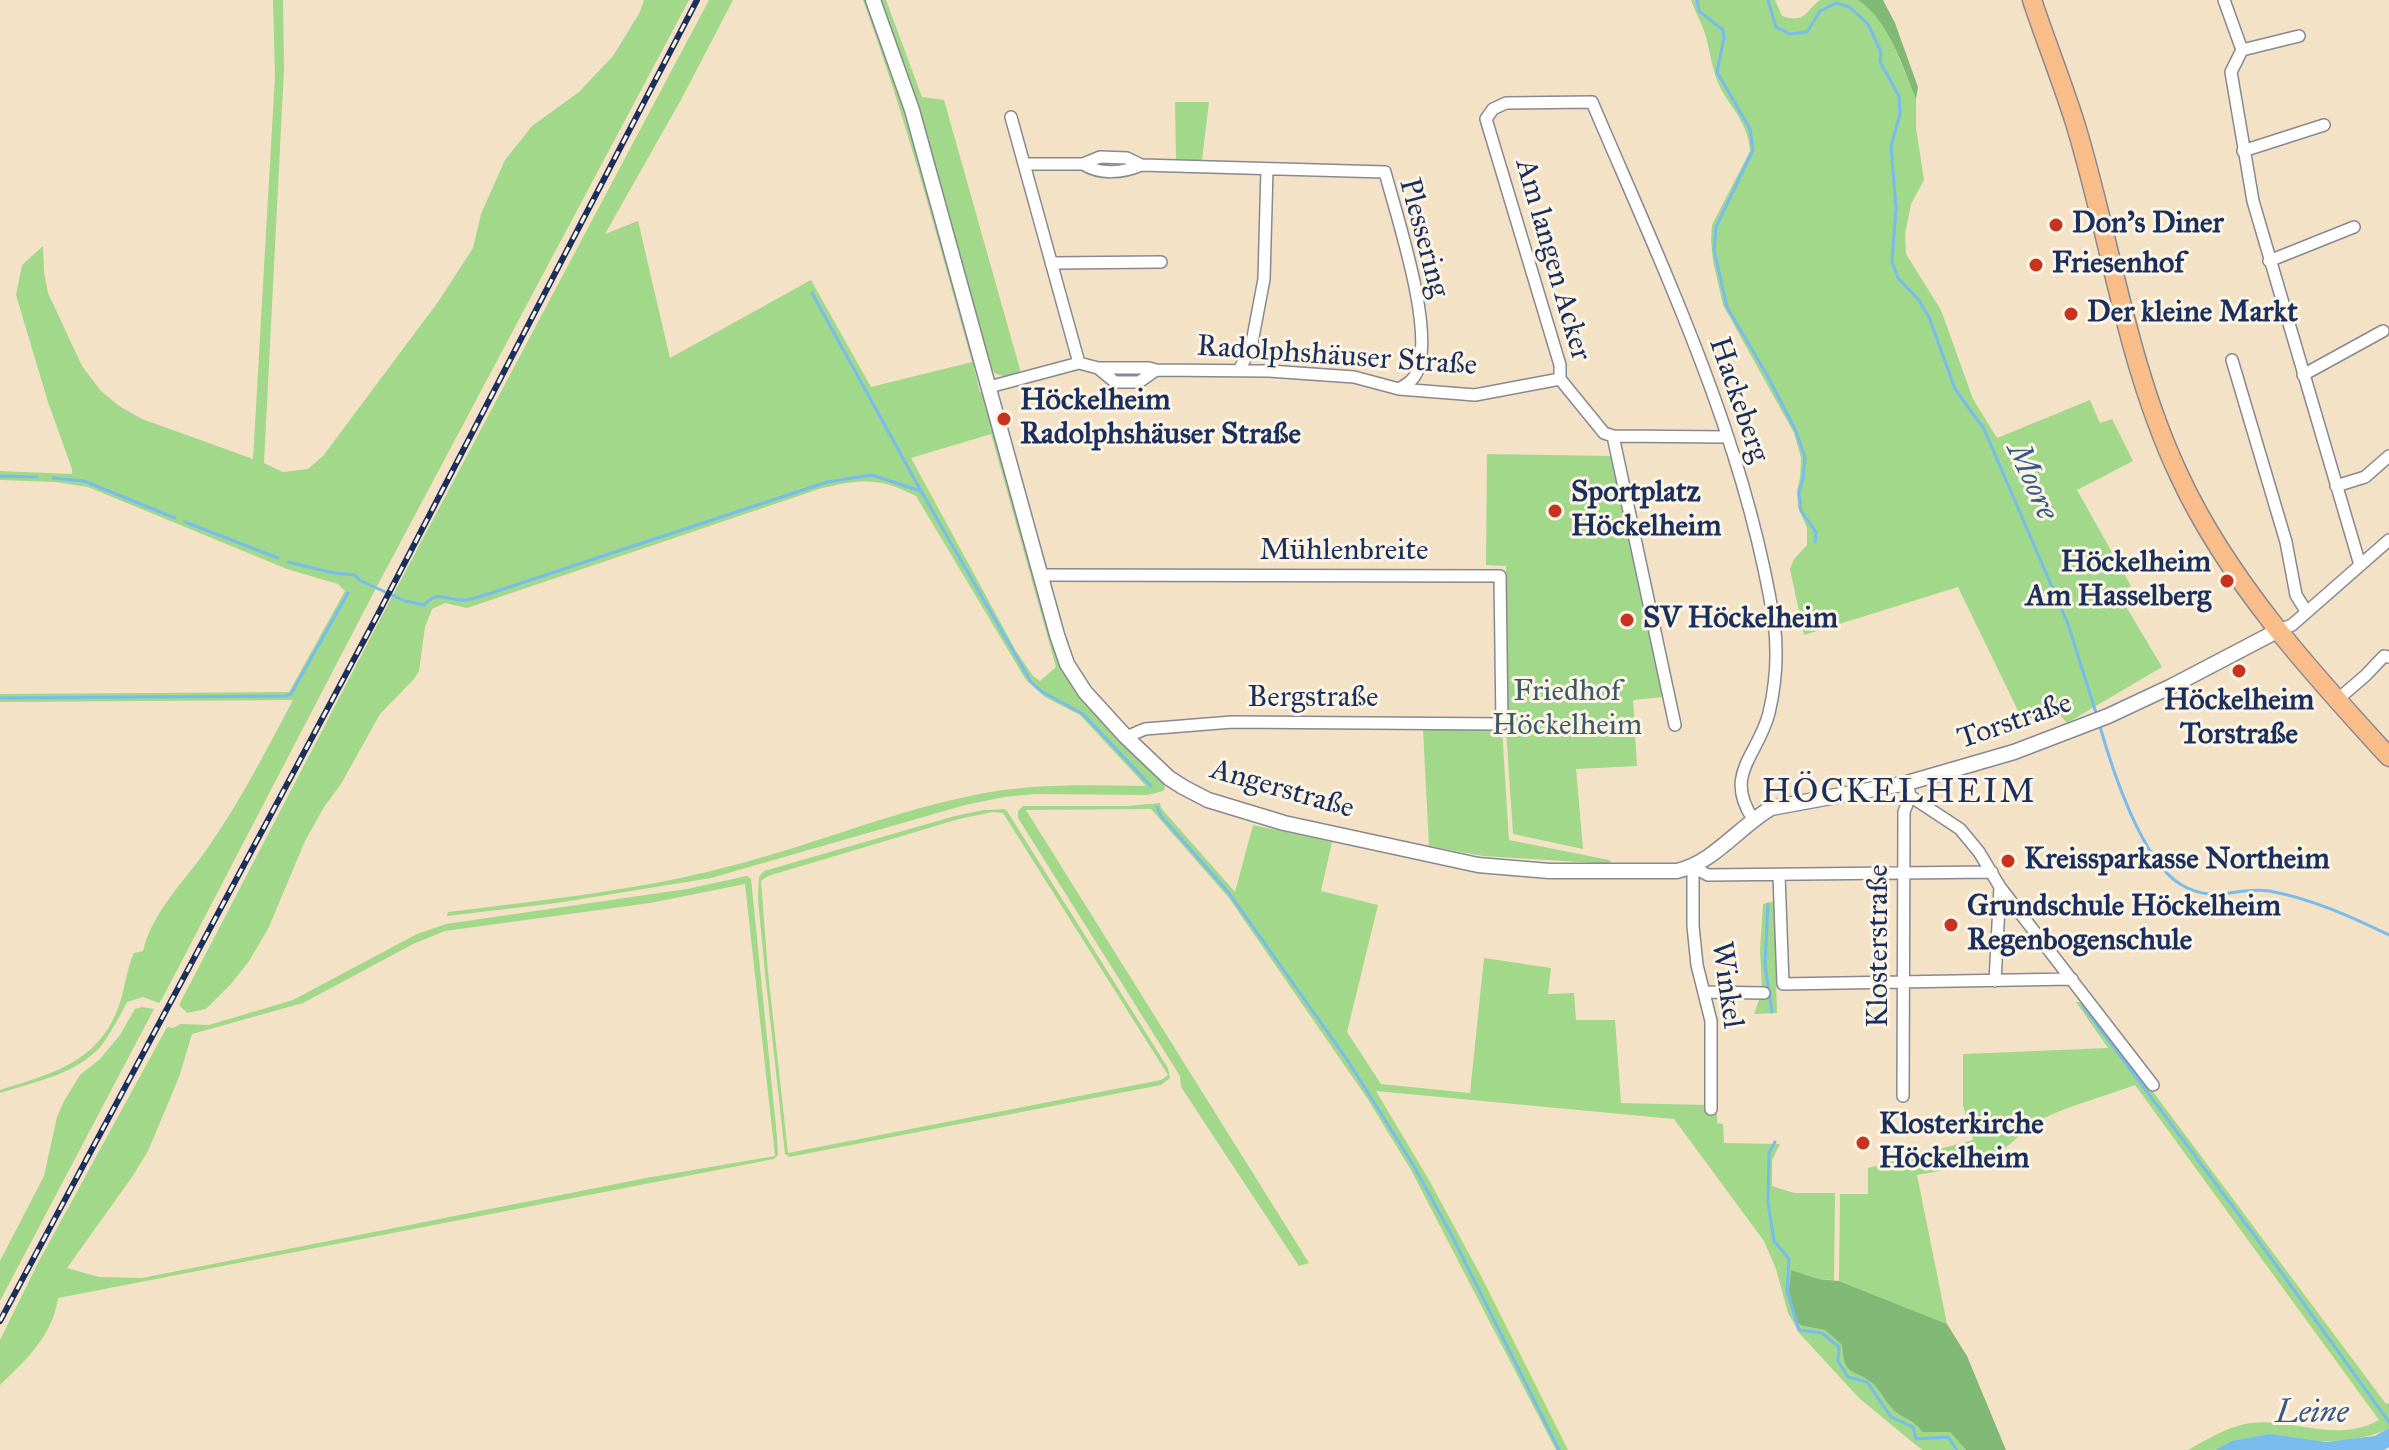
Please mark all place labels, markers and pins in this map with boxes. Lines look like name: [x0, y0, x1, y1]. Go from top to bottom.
place label: Don's Diner: [2072, 207, 2224, 243]
marker: Don's Diner: [2047, 216, 2065, 234]
place label: Friesenhof: [2052, 247, 2184, 283]
marker: Friesenhof: [2027, 256, 2045, 274]
place label: Der kleine Markt: [2087, 296, 2298, 332]
marker: Der kleine Markt: [2062, 305, 2080, 323]
place label: Höckelheim Radolphshäuser Straße: [1020, 384, 1301, 454]
marker: Höckelheim Radolphshäuser Straße: [995, 410, 1013, 428]
place label: Sportplatz Höckelheim: [1571, 476, 1721, 546]
marker: Sportplatz Höckelheim: [1546, 502, 1564, 520]
place label: Höckelheim Am Hasselberg: [2026, 546, 2211, 616]
marker: Höckelheim Am Hasselberg: [2218, 572, 2236, 590]
place label: SV Höckelheim: [1643, 602, 1838, 638]
marker: SV Höckelheim: [1618, 611, 1636, 629]
marker: Höckelheim Torstraße: [2230, 662, 2248, 680]
place label: Höckelheim Torstraße: [2164, 684, 2314, 754]
place label: Kreissparkasse Northeim: [2024, 843, 2330, 879]
marker: Kreissparkasse Northeim: [1999, 852, 2017, 870]
place label: Grundschule Höckelheim Regenbogenschule: [1967, 890, 2281, 960]
marker: Grundschule Höckelheim Regenbogenschule: [1942, 916, 1960, 934]
place label: Klosterkirche Höckelheim: [1879, 1108, 2044, 1178]
marker: Klosterkirche Höckelheim: [1854, 1134, 1872, 1152]

